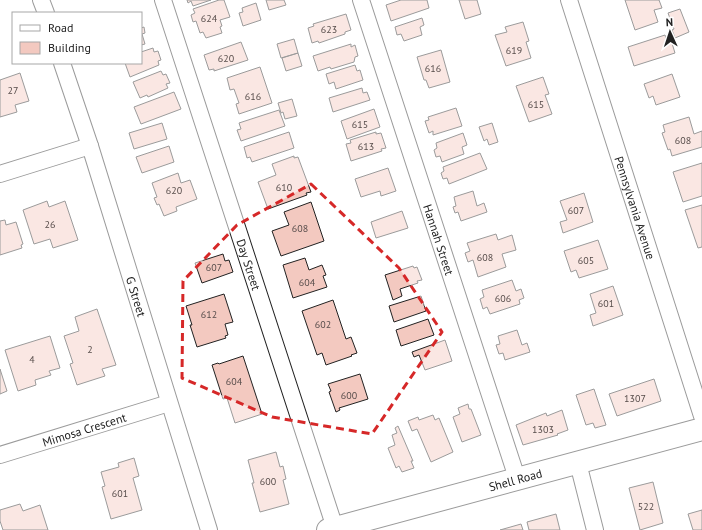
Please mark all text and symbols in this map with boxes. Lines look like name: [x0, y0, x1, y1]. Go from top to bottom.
legend: [12, 12, 142, 64]
house number: 624: [201, 12, 218, 25]
north arrow: [650, 12, 690, 52]
text: N: [665, 15, 673, 29]
text: Road: [48, 20, 73, 35]
house number: 623: [321, 23, 337, 36]
text: Building: [48, 40, 91, 55]
house number: 619: [506, 44, 522, 57]
house number: 620: [218, 52, 235, 65]
house number: 616: [425, 62, 441, 75]
house number: 27: [8, 84, 18, 97]
house number: 616: [245, 90, 261, 103]
house number: 615: [528, 98, 544, 111]
house number: 615: [352, 118, 368, 131]
house number: 608: [675, 134, 691, 147]
house number: 613: [358, 140, 374, 153]
street label: Pennsylvania Avenue: [612, 154, 659, 261]
house number: 610: [276, 181, 293, 194]
house number: 620: [166, 184, 183, 197]
street label: Hannah Street: [421, 202, 458, 277]
house number: 607: [568, 204, 584, 217]
house number: 26: [45, 218, 55, 231]
house number: 608: [292, 222, 308, 235]
street label: Day Street: [234, 237, 264, 292]
house number: 608: [477, 251, 493, 264]
house number: 605: [578, 254, 594, 267]
house number: 607: [206, 261, 222, 274]
street label: G Street: [123, 274, 150, 318]
house number: 604: [299, 276, 316, 289]
house number: 606: [495, 292, 511, 305]
house number: 601: [598, 297, 614, 310]
house number: 612: [201, 308, 217, 321]
house number: 602: [315, 318, 331, 331]
house number: 2: [87, 343, 93, 356]
house number: 4: [29, 353, 35, 366]
house number: 604: [226, 375, 243, 388]
house number: 600: [341, 389, 358, 402]
house number: 1307: [624, 392, 646, 405]
street label: Mimosa Crescent: [40, 409, 128, 449]
house number: 1303: [532, 423, 554, 436]
street label: Shell Road: [487, 465, 544, 494]
house number: 600: [260, 475, 277, 488]
house number: 601: [112, 487, 128, 500]
house number: 522: [638, 500, 654, 513]

